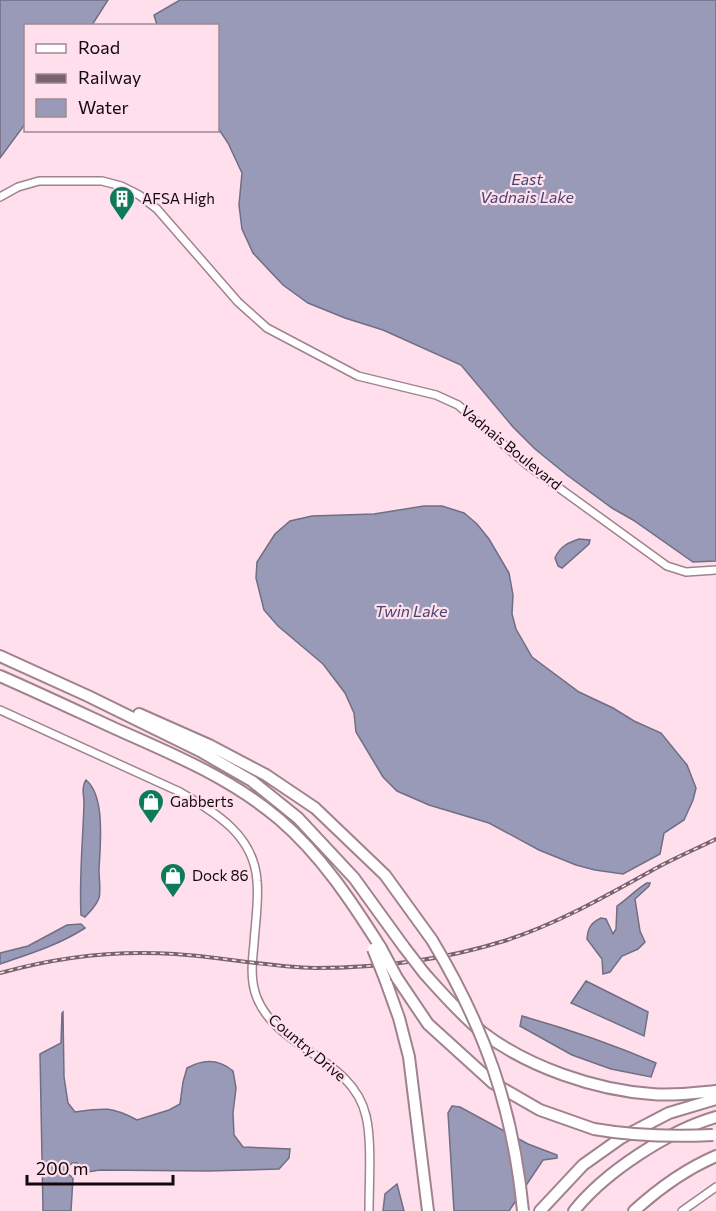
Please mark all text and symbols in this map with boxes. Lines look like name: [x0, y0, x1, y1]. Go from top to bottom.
legend: [24, 24, 219, 132]
text: Road: [78, 36, 120, 58]
text: Railway: [78, 66, 141, 88]
text: Water: [78, 96, 129, 118]
water label: East Vadnais Lake: [480, 169, 575, 206]
building icon: AFSA High: [107, 184, 137, 222]
place label: AFSA High: [142, 189, 215, 207]
street label: Vadnais Boulevard: [458, 401, 566, 493]
water label: Twin Lake: [375, 601, 448, 620]
shop icon: Gabberts: [136, 787, 166, 825]
place label: Gabberts: [170, 792, 234, 810]
shop icon: Dock 86: [158, 861, 188, 899]
place label: Dock 86: [192, 866, 249, 884]
street label: Country Drive: [265, 1010, 350, 1085]
scale bar: [27, 1148, 172, 1186]
text: 200 m: [36, 1157, 89, 1179]

